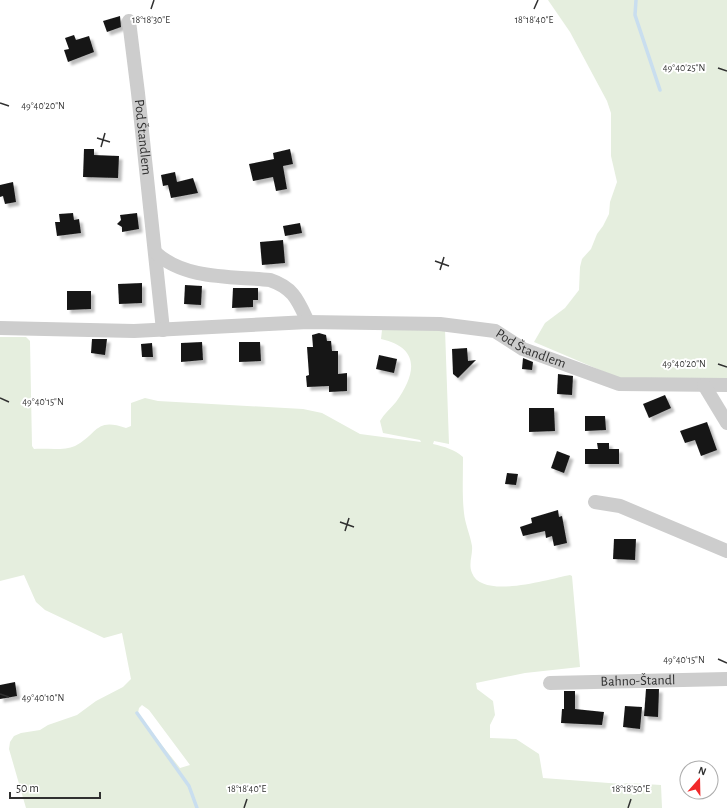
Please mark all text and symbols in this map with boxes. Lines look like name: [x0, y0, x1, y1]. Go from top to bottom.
text: 18°18'30"E: [132, 15, 170, 25]
text: 18°18'40"E: [515, 15, 554, 25]
text: 49°40'25"N: [663, 63, 705, 73]
street label: Pod Štandlem: [132, 99, 154, 176]
text: 49°40'20"N: [21, 101, 65, 111]
street label: Pod Štandlem: [493, 326, 568, 371]
text: 49°40'20"N: [662, 359, 706, 369]
text: 49°40'15"N: [22, 397, 64, 407]
text: 49°40'15"N: [663, 655, 705, 665]
street label: Bahno-Štandl: [600, 672, 676, 689]
text: 49°40'10"N: [22, 693, 64, 703]
north arrow: [679, 760, 719, 800]
text: N: [697, 765, 708, 778]
scale bar: [10, 774, 100, 800]
text: 50 m: [16, 782, 39, 794]
text: 18°18'40"E: [228, 784, 267, 794]
text: 18°18'50"E: [612, 784, 650, 794]

